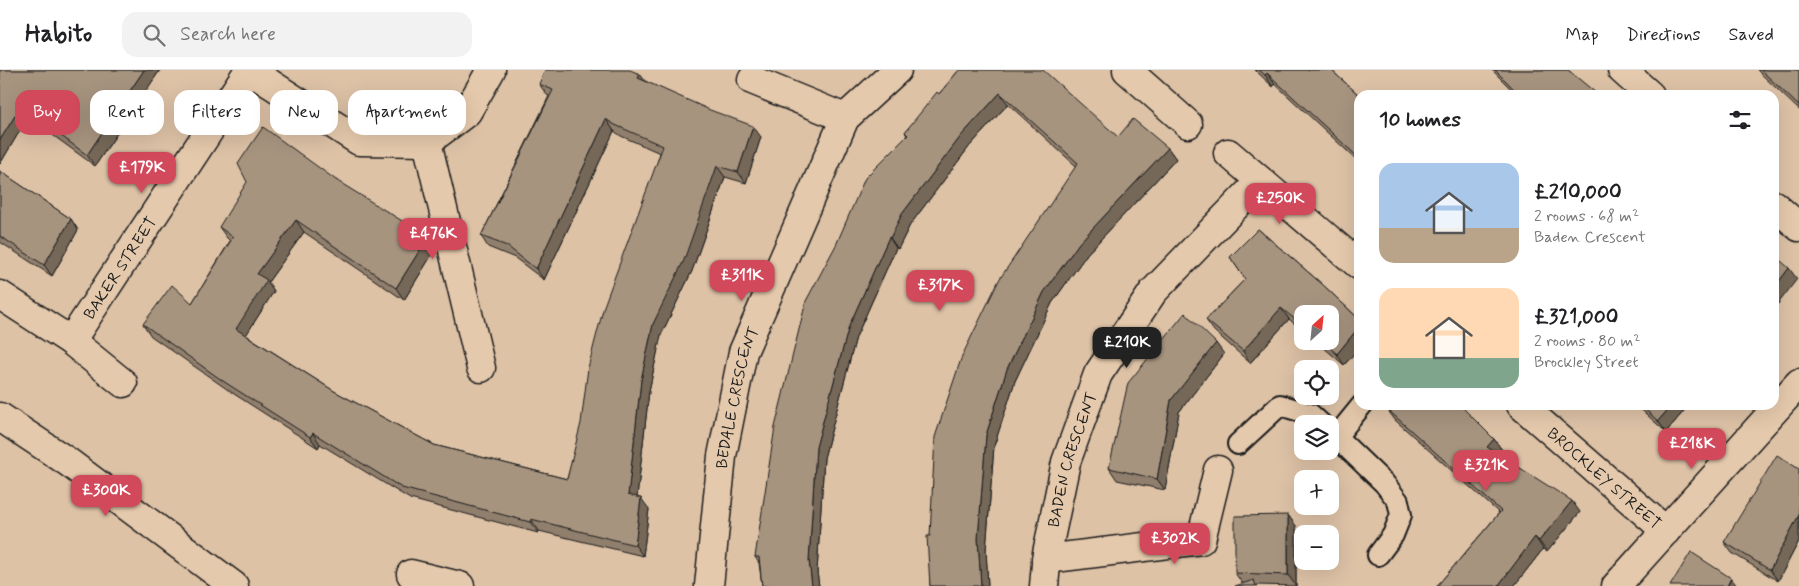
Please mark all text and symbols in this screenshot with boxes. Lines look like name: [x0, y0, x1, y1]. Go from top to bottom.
search box: [122, 12, 472, 57]
text: Habito: [25, 19, 92, 50]
icon: search: [140, 21, 168, 49]
text: Search here: [180, 22, 276, 47]
text: Map: [1566, 23, 1599, 47]
text: Directions: [1627, 23, 1701, 47]
text: Saved: [1729, 23, 1774, 47]
chip: Buy: [15, 90, 80, 135]
chip: Rent: [90, 90, 164, 135]
chip: Filters: [174, 90, 260, 135]
chip: New: [270, 90, 338, 135]
chip: Apartment: [348, 90, 466, 135]
text: 10 homes: [1379, 106, 1461, 134]
icon: filters: [1726, 106, 1754, 134]
pin: £179K: [107, 152, 177, 194]
text: £179K: [119, 157, 165, 178]
text: £210,000: [1534, 178, 1622, 206]
pin: £250K: [1245, 182, 1315, 225]
icon: home: [1419, 183, 1479, 243]
text: £250K: [1256, 188, 1304, 209]
text: 2 rooms · 68 m²: [1534, 206, 1639, 227]
street label: BAKER STREET: [79, 213, 162, 324]
pin: £476K: [398, 218, 468, 260]
text: £476K: [409, 223, 457, 244]
text: Baden Crescent: [1534, 227, 1646, 248]
pin: £311K: [707, 260, 777, 302]
text: £311K: [721, 265, 763, 286]
pin: £317K: [905, 270, 975, 312]
text: £317K: [917, 275, 963, 296]
text: £321,000: [1534, 303, 1618, 331]
north arrow: [1294, 305, 1339, 350]
map controls: [1294, 305, 1339, 570]
icon: home: [1419, 308, 1479, 368]
street label: BEDALE CRESCENT: [712, 324, 765, 470]
pin: £210K: [1092, 326, 1162, 369]
text: 2 rooms · 80 m²: [1534, 331, 1640, 352]
text: £210K: [1104, 332, 1150, 353]
text: Brockley Street: [1534, 352, 1638, 373]
button: locate: [1294, 360, 1339, 405]
street label: BADEN CRESCENT: [1044, 389, 1103, 529]
button: layers: [1294, 415, 1339, 460]
street label: BROCKLEY STREET: [1542, 424, 1665, 534]
pin: £218K: [1657, 428, 1727, 470]
text: £218K: [1669, 433, 1715, 454]
pin: £321K: [1451, 450, 1521, 492]
text: £321K: [1464, 455, 1508, 476]
button: +: [1294, 470, 1339, 515]
pin: £300K: [71, 474, 141, 517]
text: £300K: [82, 480, 130, 501]
pin: £302K: [1140, 522, 1210, 565]
button: −: [1294, 525, 1339, 570]
text: £302K: [1151, 528, 1199, 549]

